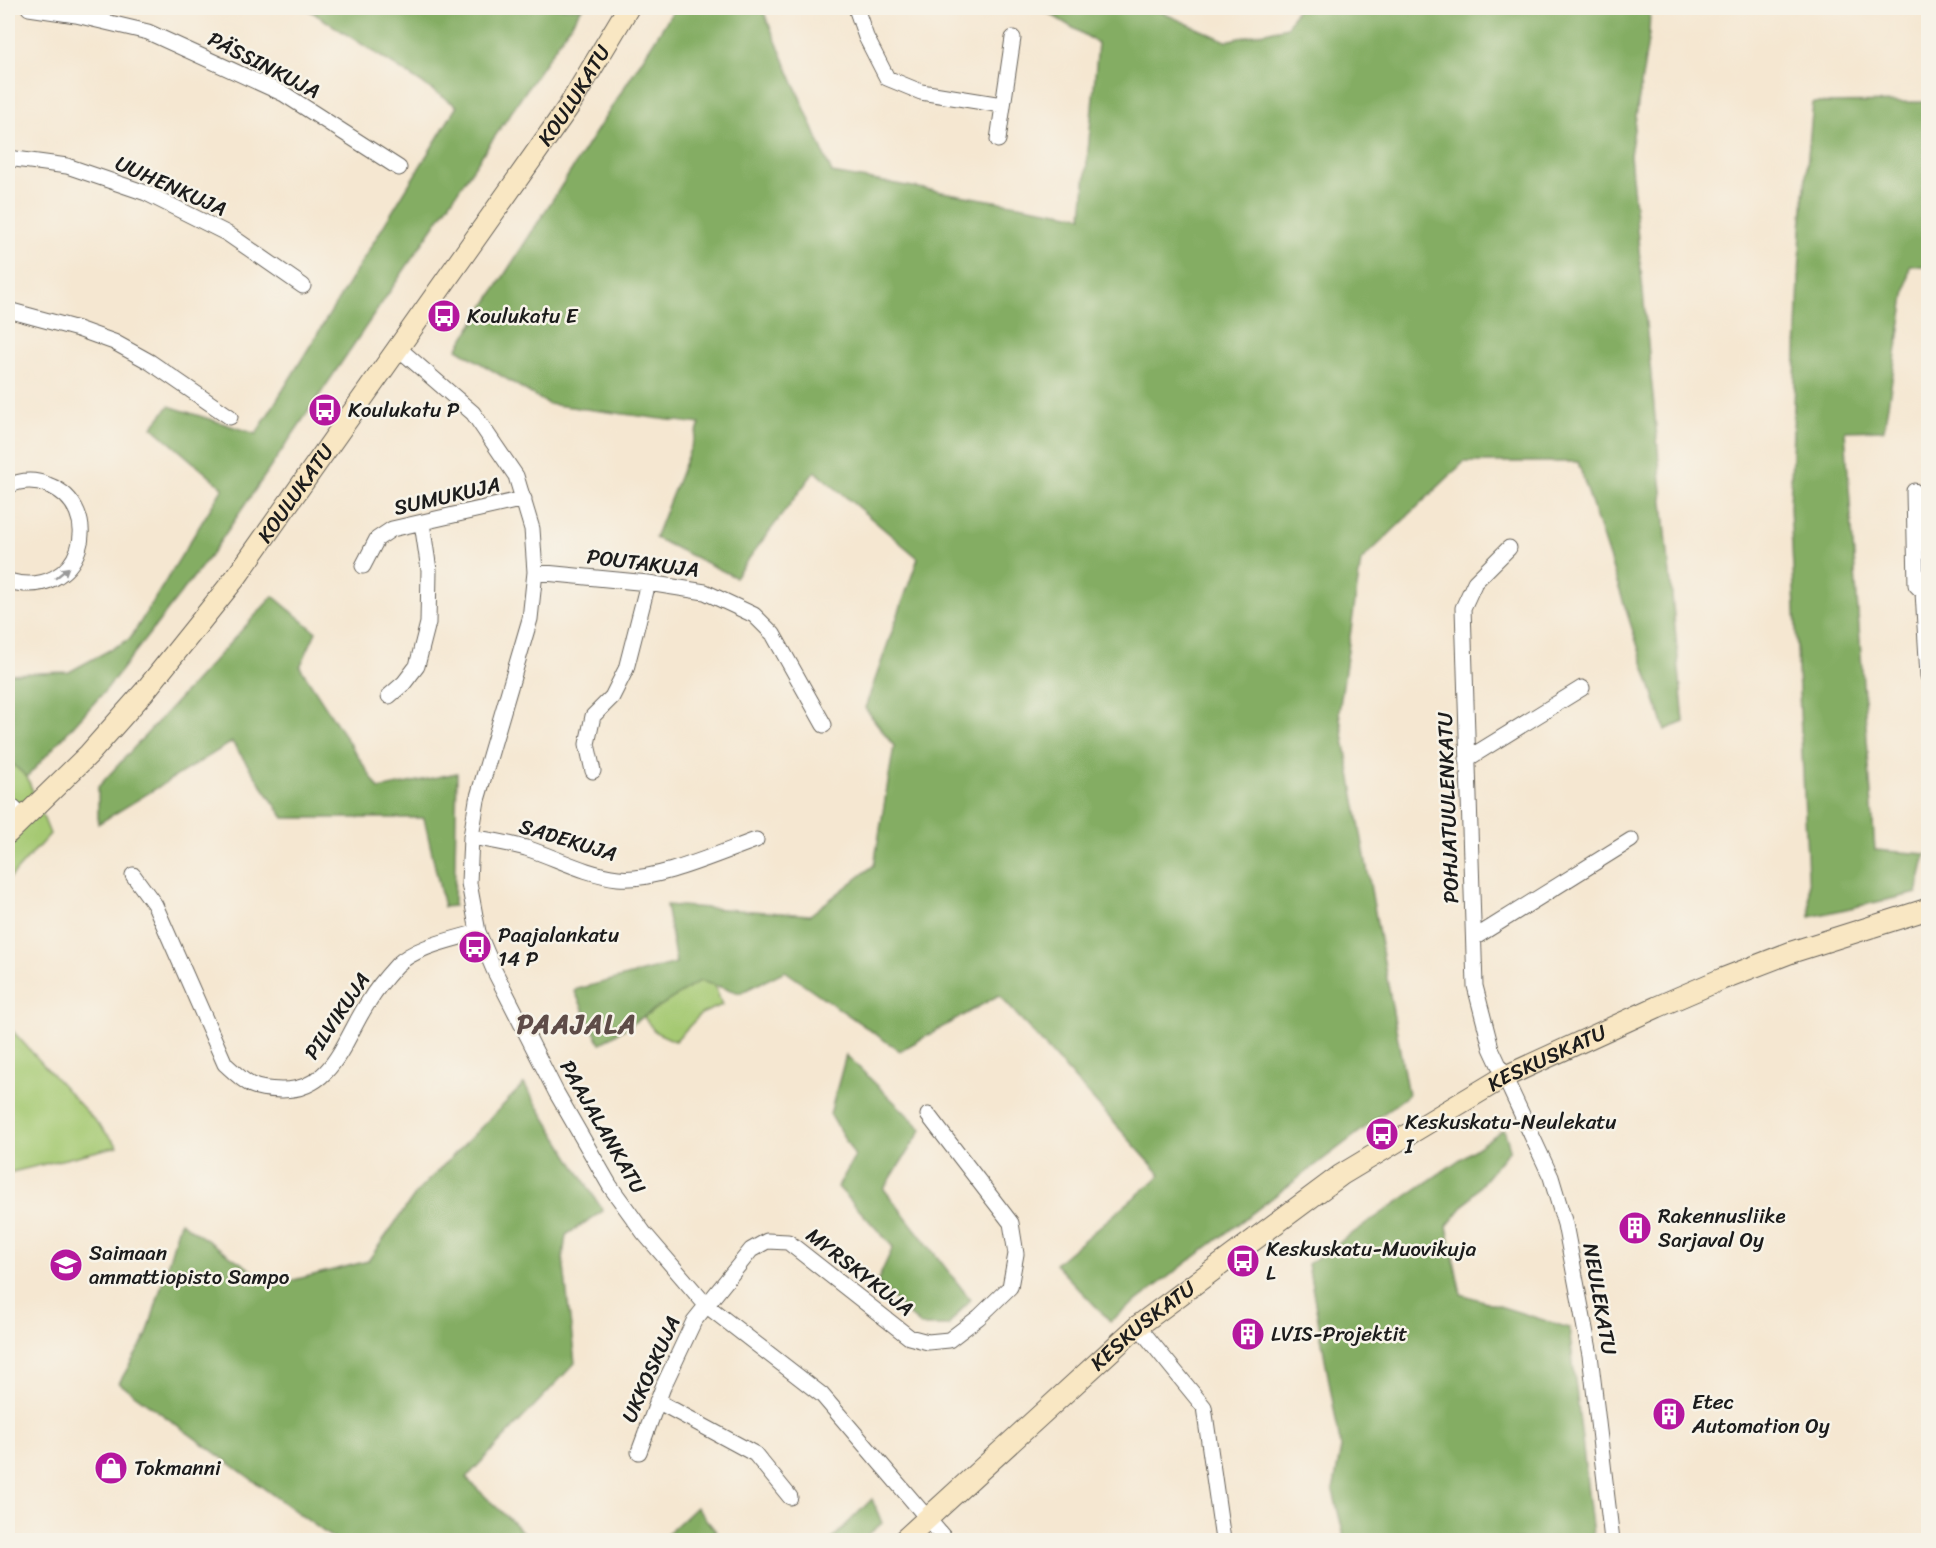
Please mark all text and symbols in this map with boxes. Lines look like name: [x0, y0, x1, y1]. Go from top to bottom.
street label: PÄSSINKUJA: [201, 20, 327, 110]
street label: KOULUKATU: [527, 37, 621, 154]
street label: UUHENKUJA: [109, 144, 233, 228]
place label: Koulukatu E: [467, 297, 579, 335]
bus stop icon: Koulukatu E: [426, 298, 462, 334]
place label: Koulukatu P: [348, 391, 460, 429]
bus stop icon: Koulukatu P: [307, 392, 343, 428]
street label: KOULUKATU: [247, 435, 344, 551]
street label: SUMUKUJA: [390, 465, 504, 527]
street label: POUTAKUJA: [585, 537, 701, 589]
one-way arrow: [54, 566, 70, 579]
street label: POHJATUULENKATU: [1426, 711, 1470, 904]
street label: SADEKUJA: [514, 807, 622, 873]
place label: Paajalankatu 14 P: [498, 916, 619, 978]
bus stop icon: Paajalankatu 14 P: [457, 929, 493, 965]
street label: PILVIKUJA: [293, 964, 381, 1068]
district label: PAAJALA: [517, 1000, 637, 1048]
street label: KESKUSKATU: [1479, 1013, 1614, 1102]
street label: PAAJALANKATU: [549, 1053, 657, 1201]
place label: Keskuskatu-Neulekatu I: [1404, 1103, 1617, 1165]
bus stop icon: Keskuskatu-Neulekatu I: [1364, 1116, 1400, 1152]
place label: Rakennusliike Sarjaval Oy: [1658, 1197, 1786, 1259]
building icon: Rakennusliike Sarjaval Oy: [1617, 1210, 1653, 1246]
street label: MYRSKYKUJA: [797, 1217, 923, 1327]
place label: Keskuskatu-Muovikuja L: [1266, 1230, 1477, 1292]
place label: Saimaan ammattiopisto Sampo: [89, 1234, 290, 1296]
street label: NEULEKATU: [1571, 1240, 1629, 1358]
bus stop icon: Keskuskatu-Muovikuja L: [1225, 1243, 1261, 1279]
school or university icon: Saimaan ammattiopisto Sampo: [48, 1247, 84, 1283]
street label: KESKUSKATU: [1081, 1270, 1205, 1381]
street label: UKKOSKUJA: [610, 1309, 692, 1429]
place label: LVIS-Projektit: [1271, 1315, 1407, 1353]
building icon: LVIS-Projektit: [1230, 1316, 1266, 1352]
place label: Etec Automation Oy: [1691, 1383, 1830, 1445]
building icon: Etec Automation Oy: [1651, 1396, 1687, 1432]
place label: Tokmanni: [134, 1449, 222, 1487]
shop icon: Tokmanni: [93, 1450, 129, 1486]

